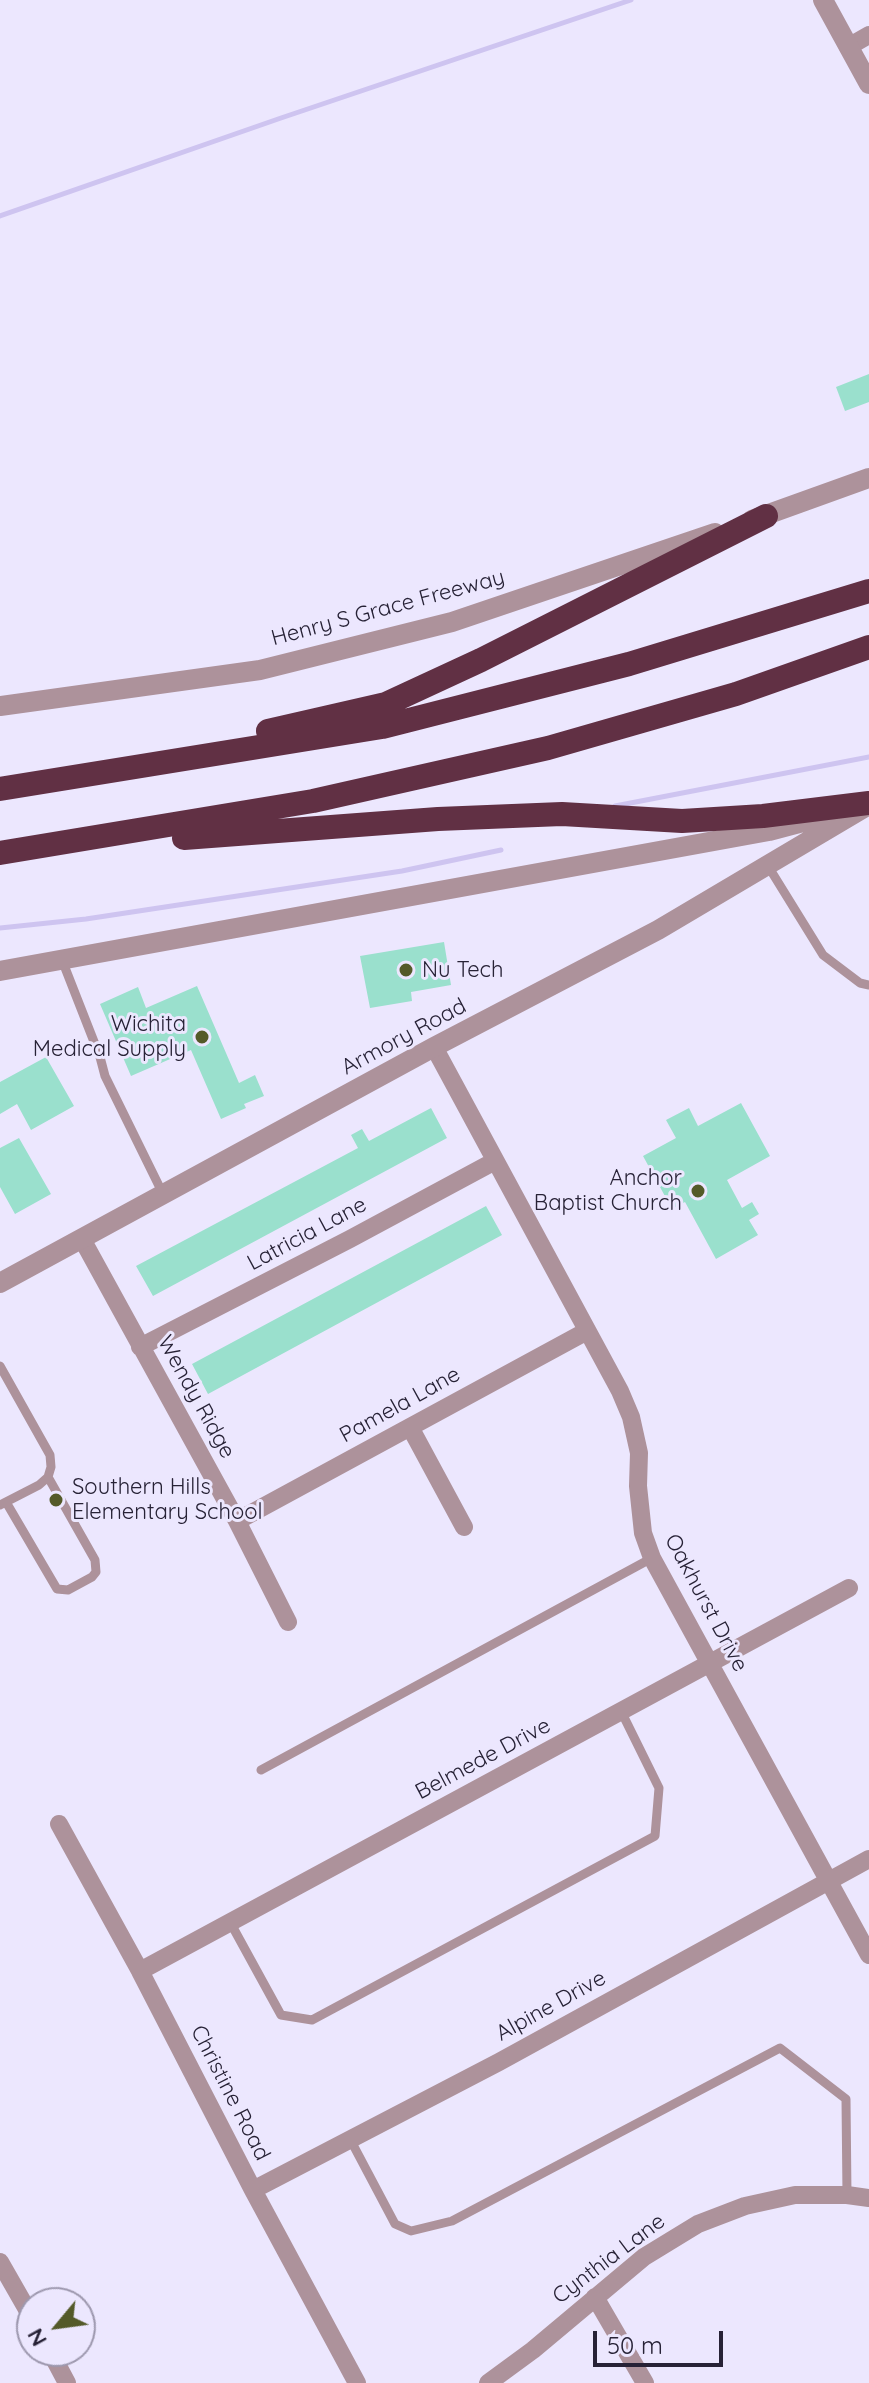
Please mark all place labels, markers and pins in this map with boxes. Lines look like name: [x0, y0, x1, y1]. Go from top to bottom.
place label: Nu Tech: [422, 957, 504, 983]
marker: Nu Tech: [397, 961, 415, 979]
place label: Wichita Medical Supply: [33, 1011, 186, 1062]
marker: Wichita Medical Supply: [193, 1028, 211, 1046]
place label: Anchor Baptist Church: [534, 1165, 682, 1216]
marker: Anchor Baptist Church: [689, 1182, 707, 1200]
place label: Southern Hills Elementary School: [72, 1474, 263, 1526]
marker: Southern Hills Elementary School: [47, 1491, 65, 1509]

